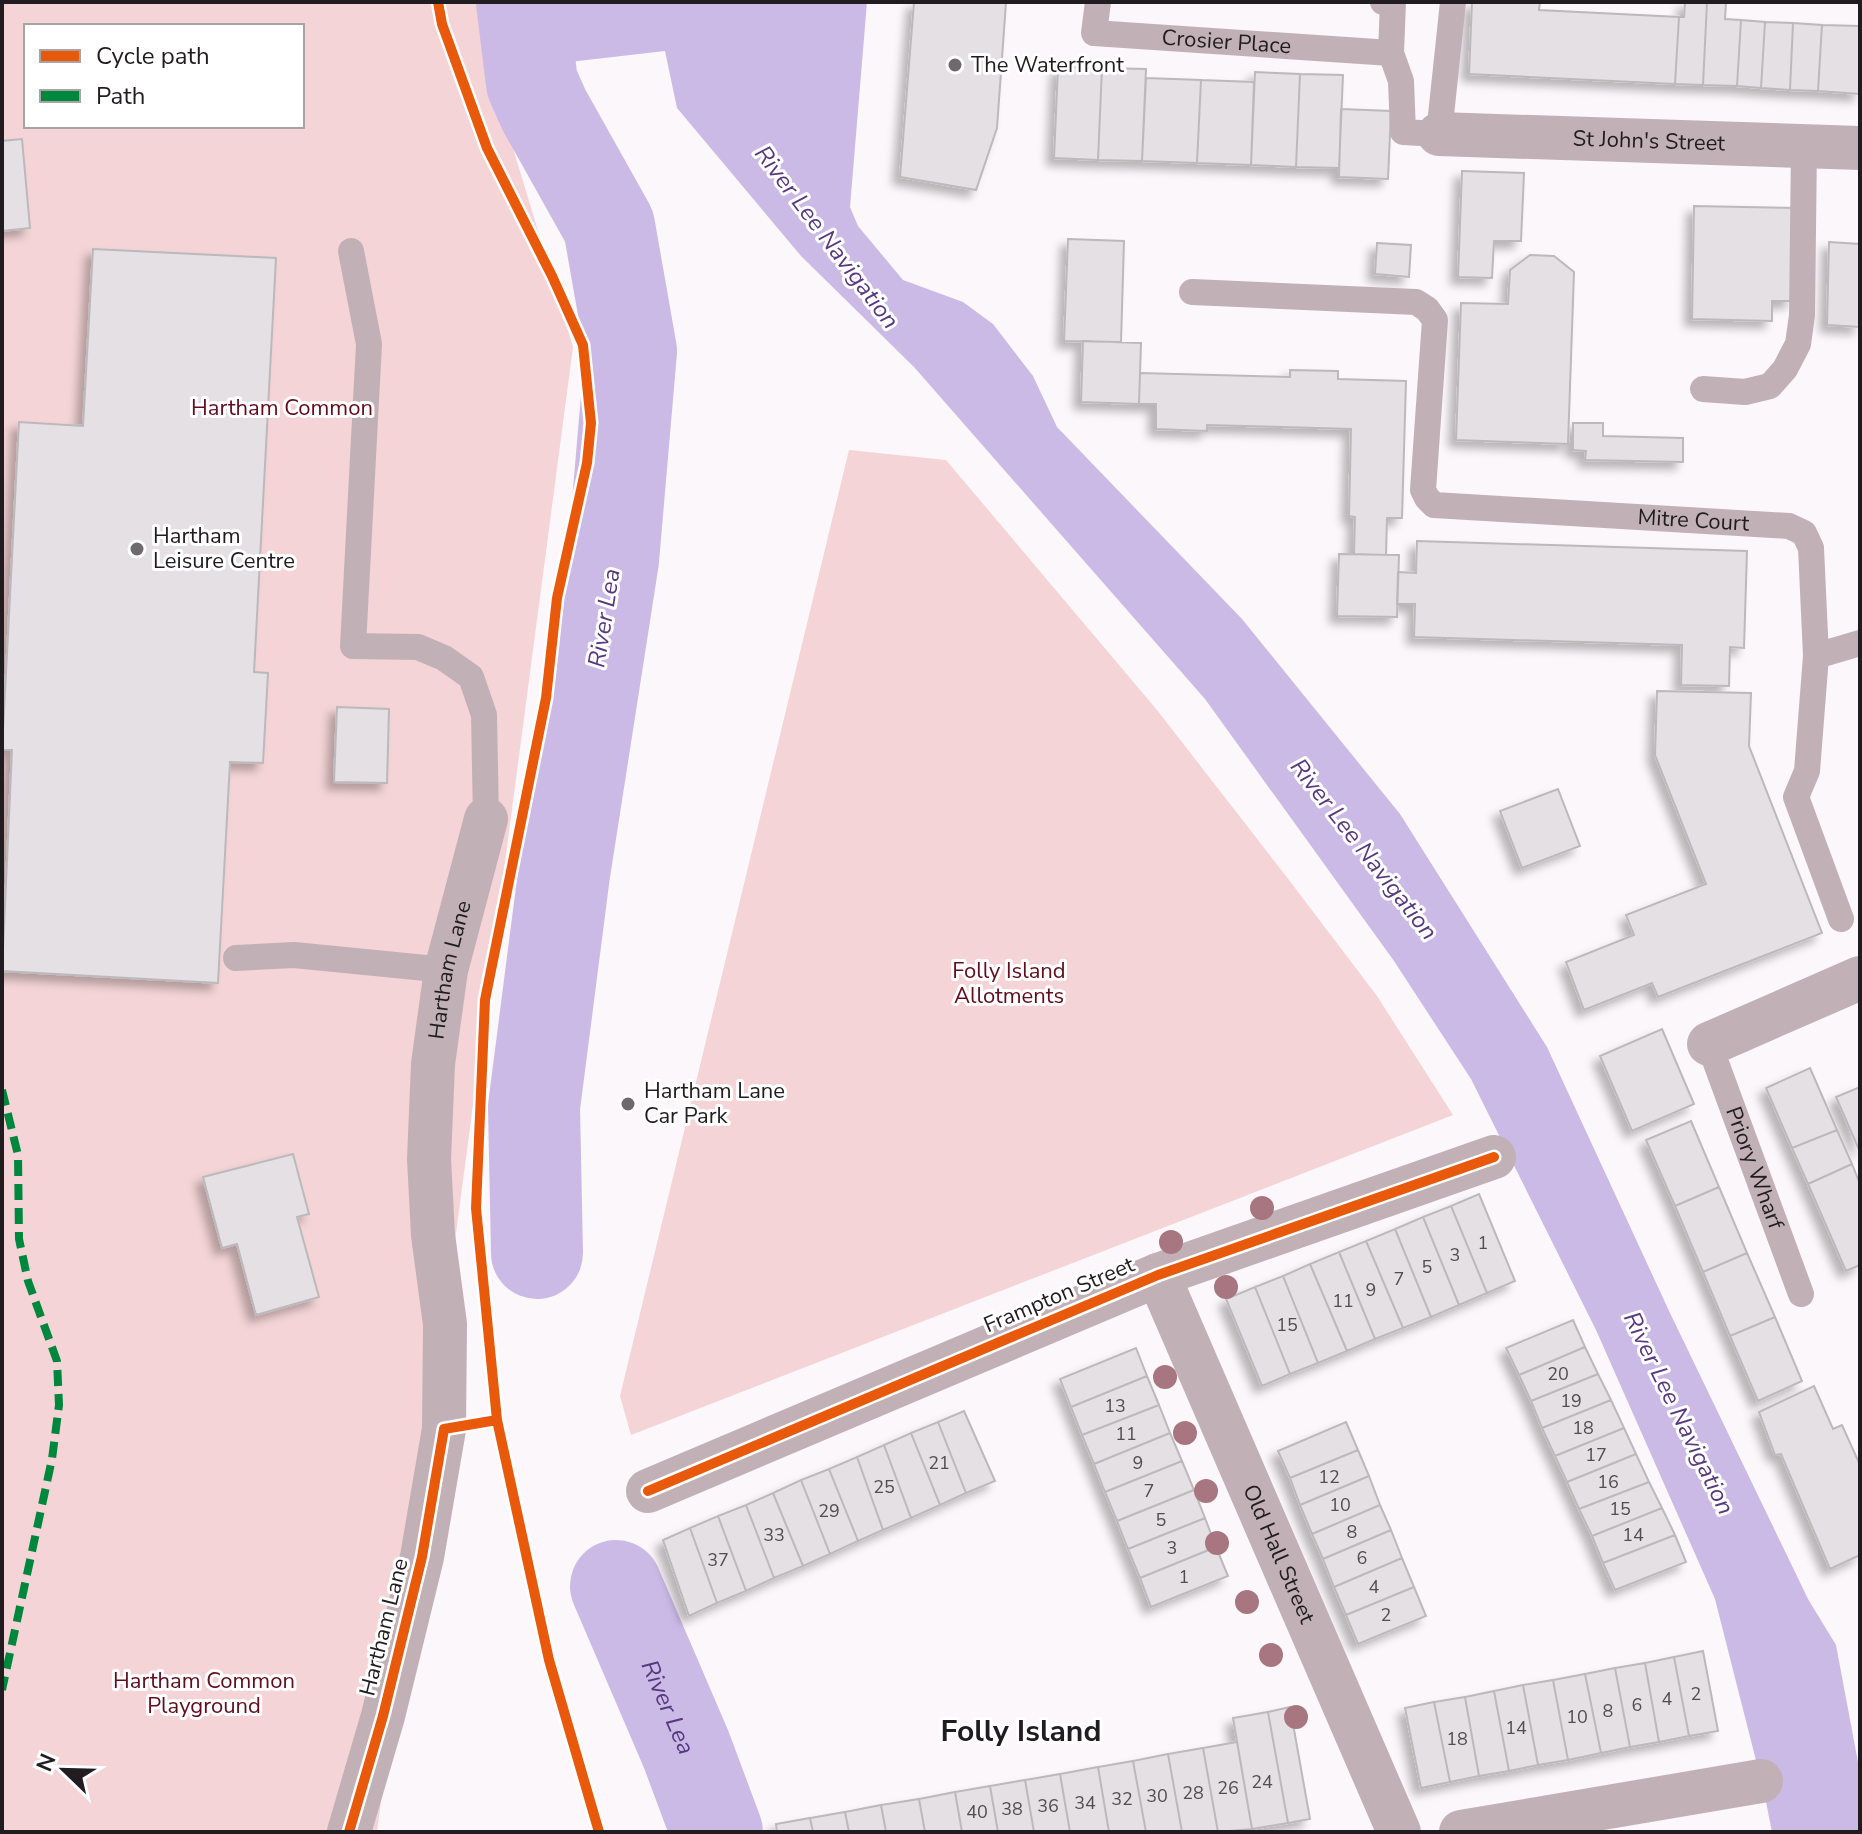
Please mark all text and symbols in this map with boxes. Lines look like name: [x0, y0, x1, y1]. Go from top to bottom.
street label: Crosier Place: [1161, 23, 1292, 61]
legend: [24, 24, 304, 128]
text: Cycle path: [96, 40, 210, 72]
place label: The Waterfront: [971, 50, 1124, 80]
marker: The Waterfront: [946, 56, 964, 74]
text: Path: [96, 80, 145, 112]
street label: St John's Street: [1572, 123, 1726, 159]
water label: River Lee Navigation: [747, 139, 907, 335]
park label: Hartham Common: [191, 393, 373, 423]
street label: Mitre Court: [1637, 502, 1750, 539]
place label: Hartham Leisure Centre: [153, 521, 295, 576]
marker: Hartham Leisure Centre: [128, 540, 146, 558]
water label: River Lea: [580, 566, 628, 670]
water label: River Lee Navigation: [1283, 752, 1445, 946]
street label: Hartham Lane: [422, 897, 479, 1041]
park label: Folly Island Allotments: [952, 956, 1066, 1011]
place label: Hartham Lane Car Park: [644, 1076, 785, 1131]
marker: Hartham Lane Car Park: [619, 1095, 637, 1113]
street label: Priory Wharf: [1718, 1102, 1791, 1234]
house number: 1: [1478, 1231, 1488, 1255]
house number: 3: [1450, 1243, 1460, 1267]
street label: Frampton Street: [979, 1250, 1139, 1340]
house number: 5: [1422, 1255, 1432, 1279]
house number: 7: [1394, 1267, 1404, 1291]
house number: 9: [1366, 1278, 1376, 1302]
house number: 11: [1332, 1289, 1354, 1313]
water label: River Lee Navigation: [1616, 1306, 1742, 1520]
house number: 15: [1276, 1313, 1298, 1337]
house number: 20: [1547, 1362, 1569, 1386]
house number: 19: [1560, 1389, 1582, 1413]
house number: 13: [1104, 1394, 1126, 1418]
house number: 18: [1572, 1416, 1594, 1440]
house number: 11: [1115, 1422, 1137, 1446]
house number: 17: [1585, 1443, 1607, 1467]
house number: 21: [928, 1451, 950, 1475]
house number: 9: [1133, 1451, 1143, 1475]
house number: 12: [1318, 1465, 1340, 1489]
house number: 16: [1597, 1470, 1619, 1494]
house number: 25: [873, 1475, 895, 1499]
house number: 7: [1144, 1479, 1154, 1503]
street label: Old Hall Street: [1235, 1480, 1322, 1629]
house number: 10: [1329, 1493, 1351, 1517]
house number: 15: [1609, 1497, 1631, 1521]
house number: 29: [818, 1499, 840, 1523]
house number: 5: [1156, 1508, 1166, 1532]
house number: 8: [1347, 1520, 1357, 1544]
house number: 33: [763, 1523, 785, 1547]
house number: 14: [1622, 1523, 1644, 1547]
house number: 3: [1167, 1536, 1177, 1560]
house number: 6: [1357, 1546, 1367, 1570]
house number: 37: [707, 1548, 729, 1572]
street label: Hartham Lane: [352, 1555, 416, 1699]
house number: 1: [1179, 1565, 1189, 1589]
house number: 4: [1369, 1575, 1380, 1599]
house number: 2: [1381, 1603, 1391, 1627]
water label: River Lea: [634, 1655, 702, 1759]
park label: Hartham Common Playground: [113, 1666, 295, 1721]
house number: 2: [1691, 1682, 1701, 1706]
house number: 4: [1662, 1687, 1673, 1711]
house number: 6: [1632, 1693, 1642, 1717]
house number: 8: [1603, 1699, 1613, 1723]
house number: 10: [1566, 1705, 1588, 1729]
district label: Folly Island: [941, 1711, 1101, 1752]
house number: 14: [1505, 1716, 1527, 1740]
house number: 18: [1446, 1727, 1468, 1751]
north arrow: [24, 1730, 104, 1810]
text: N: [29, 1749, 64, 1776]
house number: 24: [1251, 1770, 1273, 1794]
house number: 26: [1217, 1776, 1239, 1800]
house number: 28: [1182, 1781, 1204, 1805]
house number: 30: [1146, 1784, 1168, 1808]
house number: 32: [1111, 1787, 1133, 1811]
house number: 34: [1074, 1791, 1096, 1815]
house number: 36: [1037, 1794, 1059, 1818]
house number: 38: [1001, 1797, 1023, 1821]
house number: 40: [966, 1800, 988, 1824]

